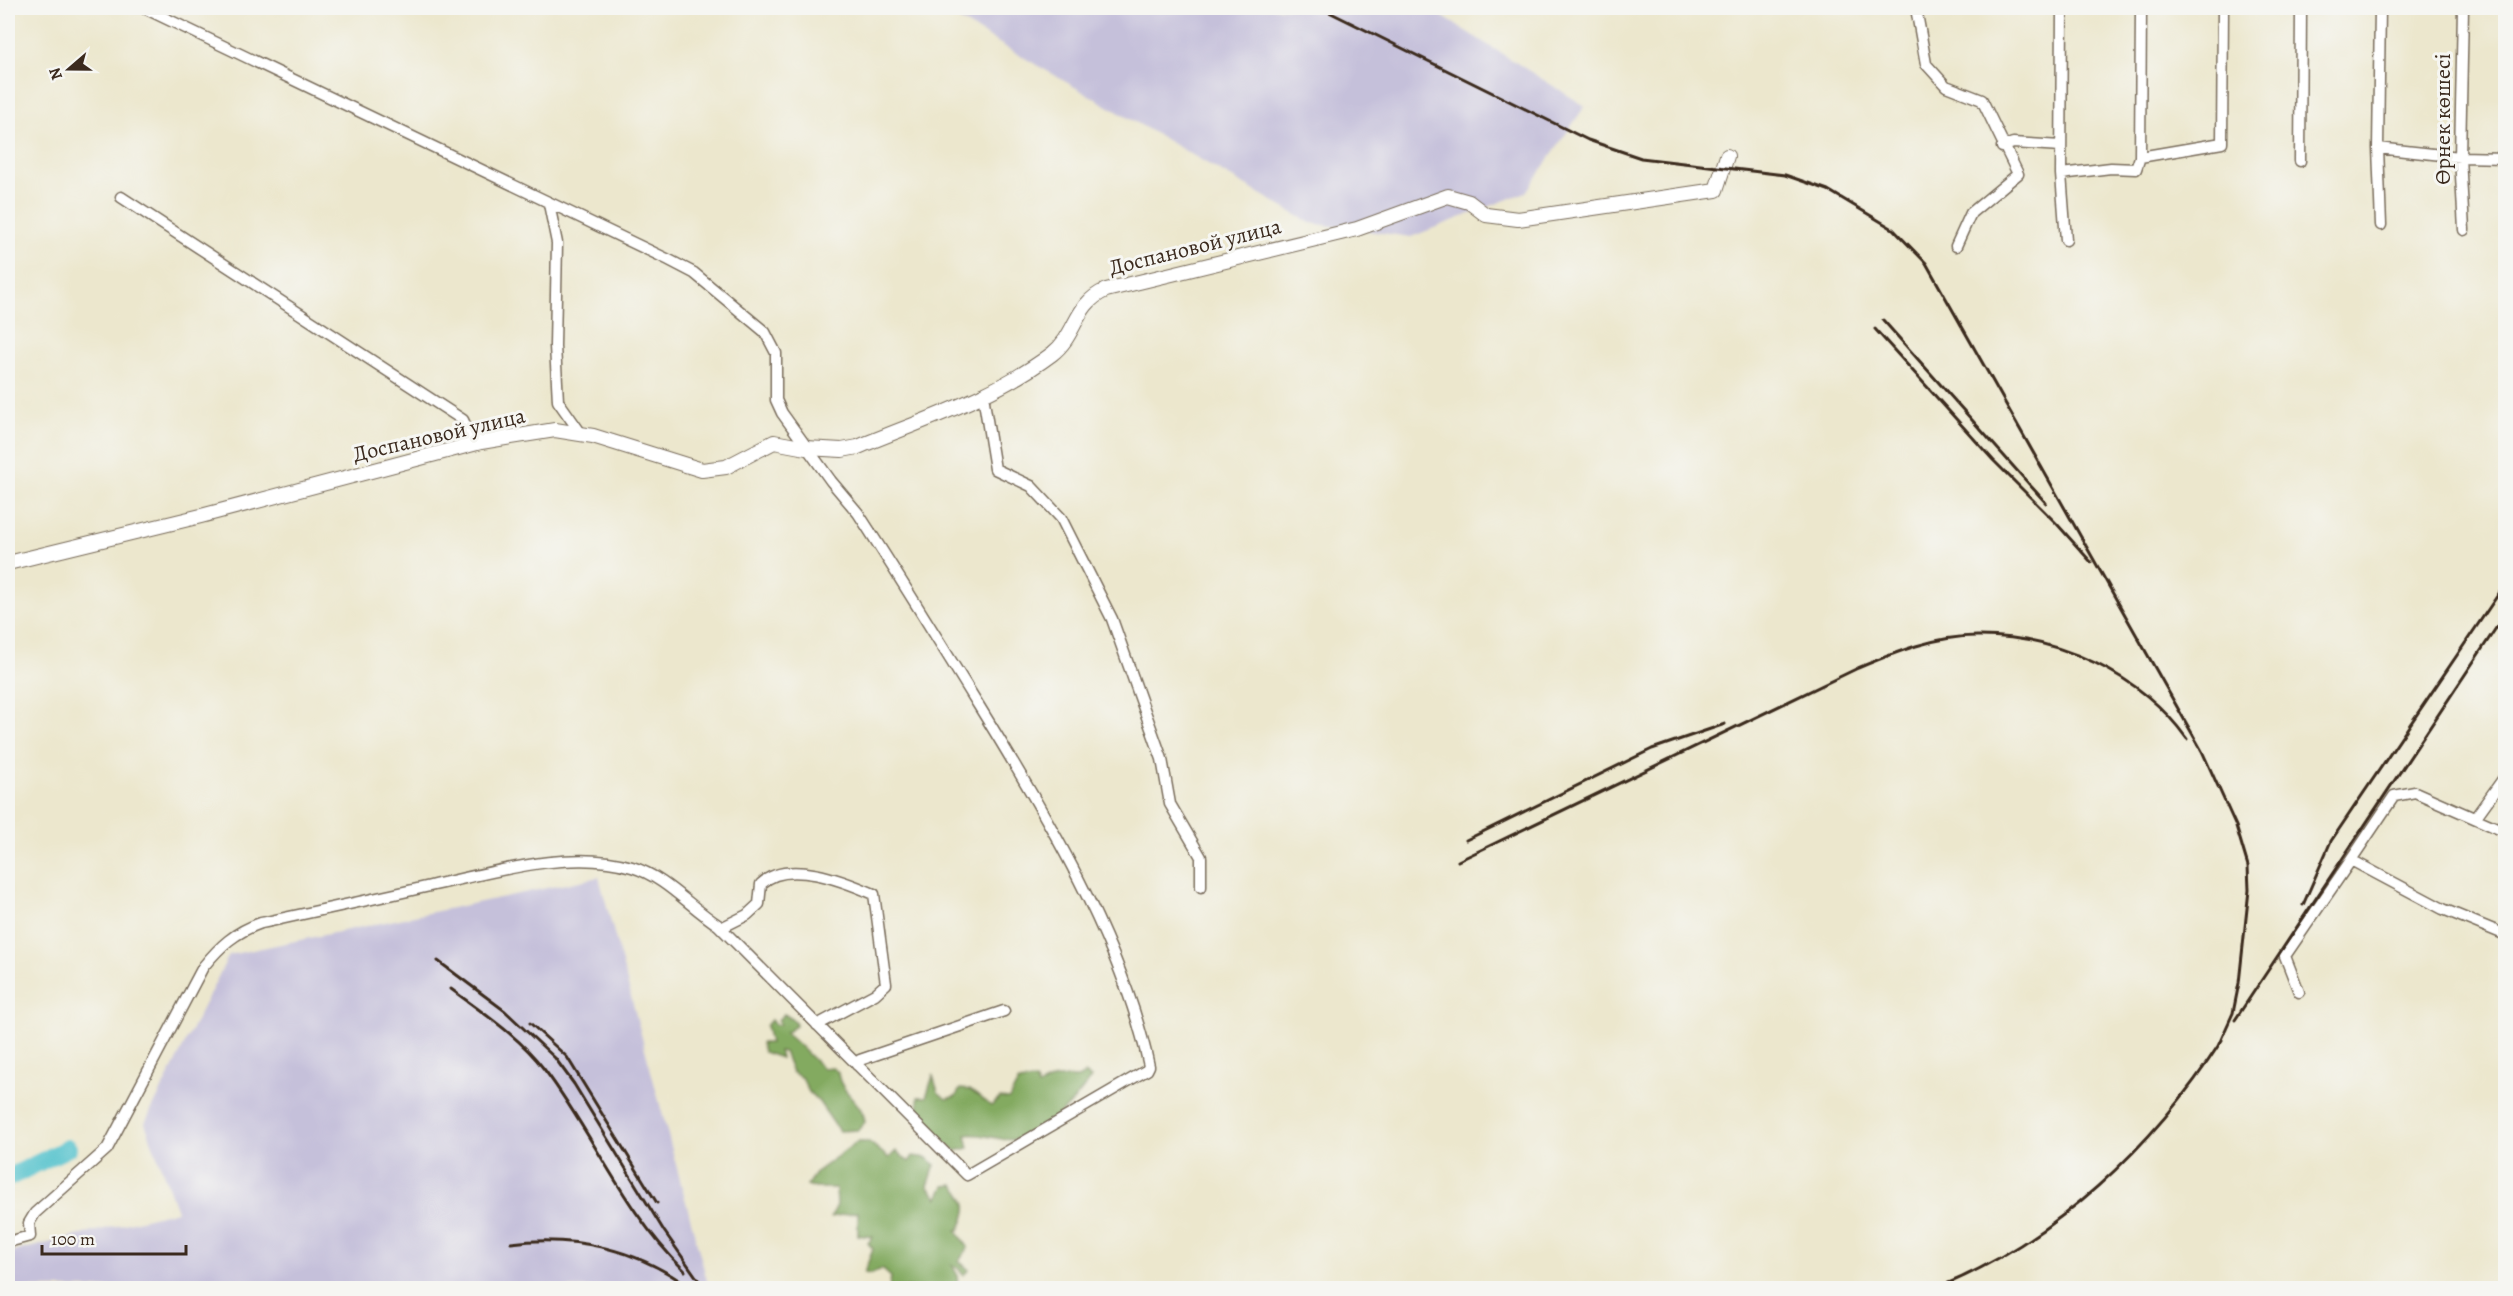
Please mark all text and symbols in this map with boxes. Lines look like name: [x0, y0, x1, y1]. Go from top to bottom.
north arrow: [39, 39, 99, 99]
street label: Өрнек көшесі: [2428, 53, 2458, 185]
text: N: [43, 64, 68, 83]
street label: Доспановой улица: [1106, 211, 1285, 283]
street label: Доспановой улица: [350, 400, 529, 469]
scale bar: [42, 1218, 186, 1256]
text: 100 m: [51, 1227, 95, 1251]

